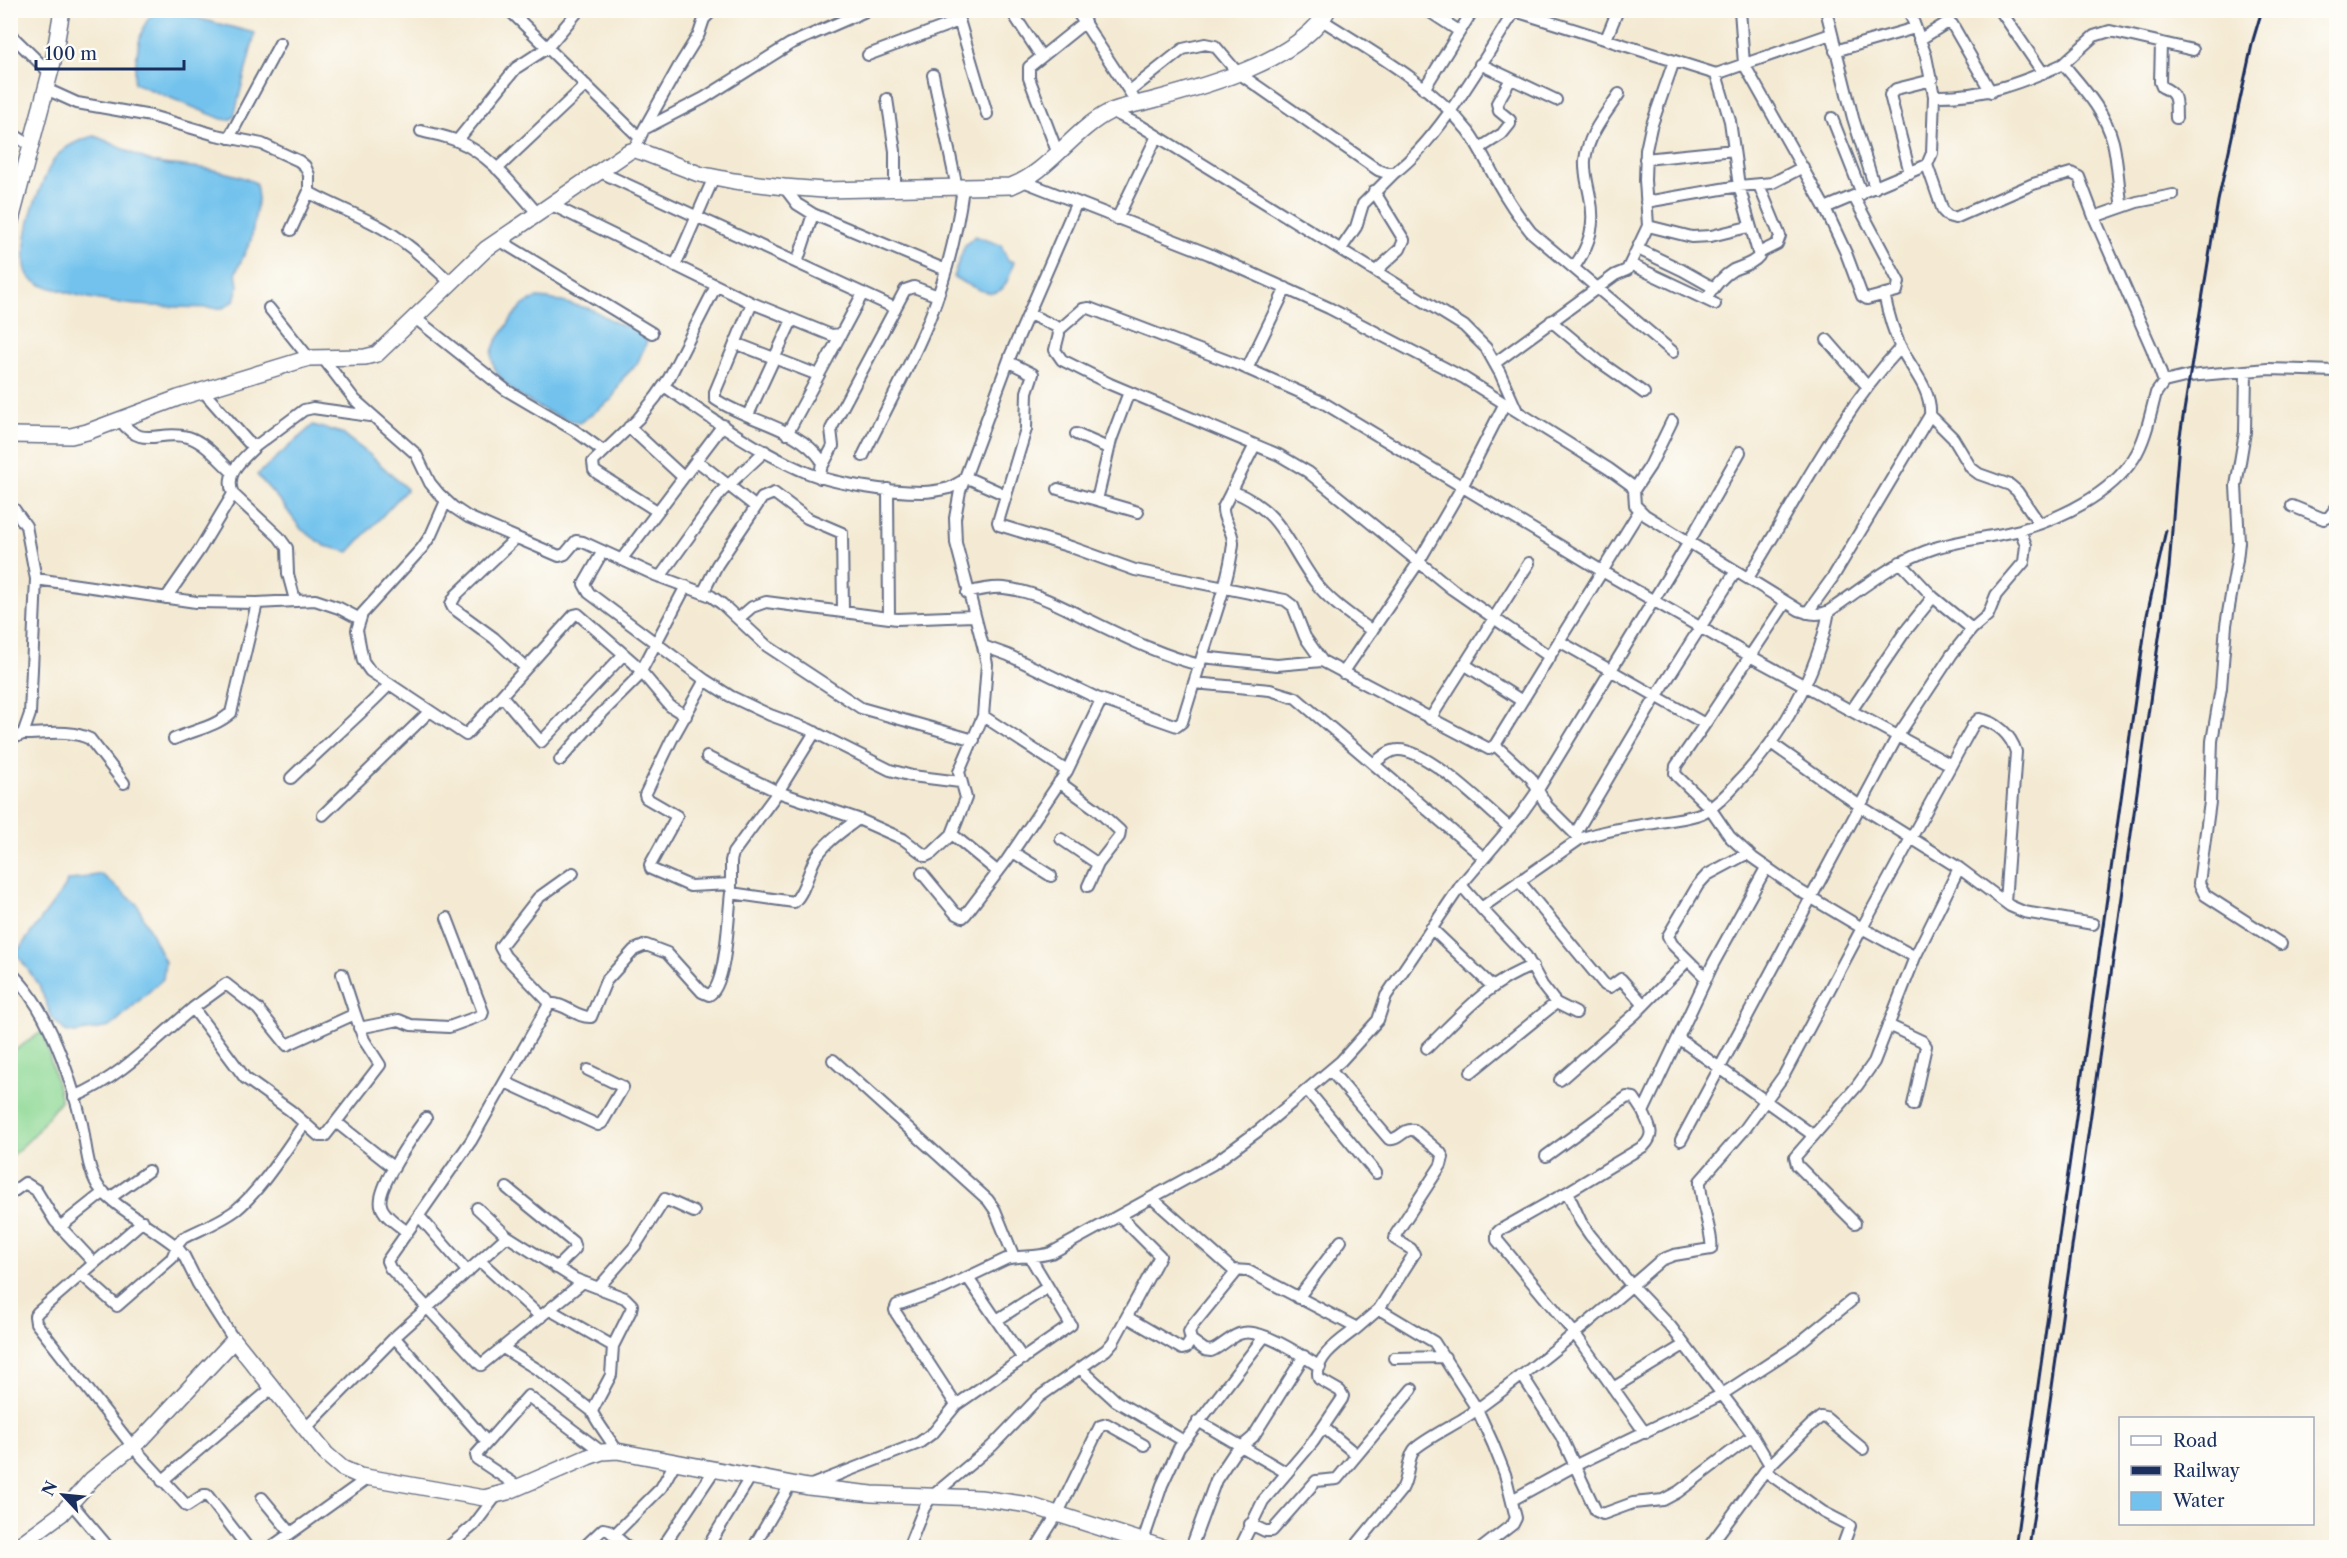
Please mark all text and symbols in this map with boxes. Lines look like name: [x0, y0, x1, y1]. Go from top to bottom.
scale bar: [36, 33, 184, 71]
text: 100 m: [45, 43, 97, 65]
legend: [2119, 1417, 2314, 1525]
text: Road: [2173, 1430, 2218, 1452]
text: Railway: [2173, 1460, 2241, 1482]
north arrow: [33, 1465, 93, 1525]
text: N: [37, 1478, 62, 1499]
text: Water: [2172, 1490, 2225, 1512]

